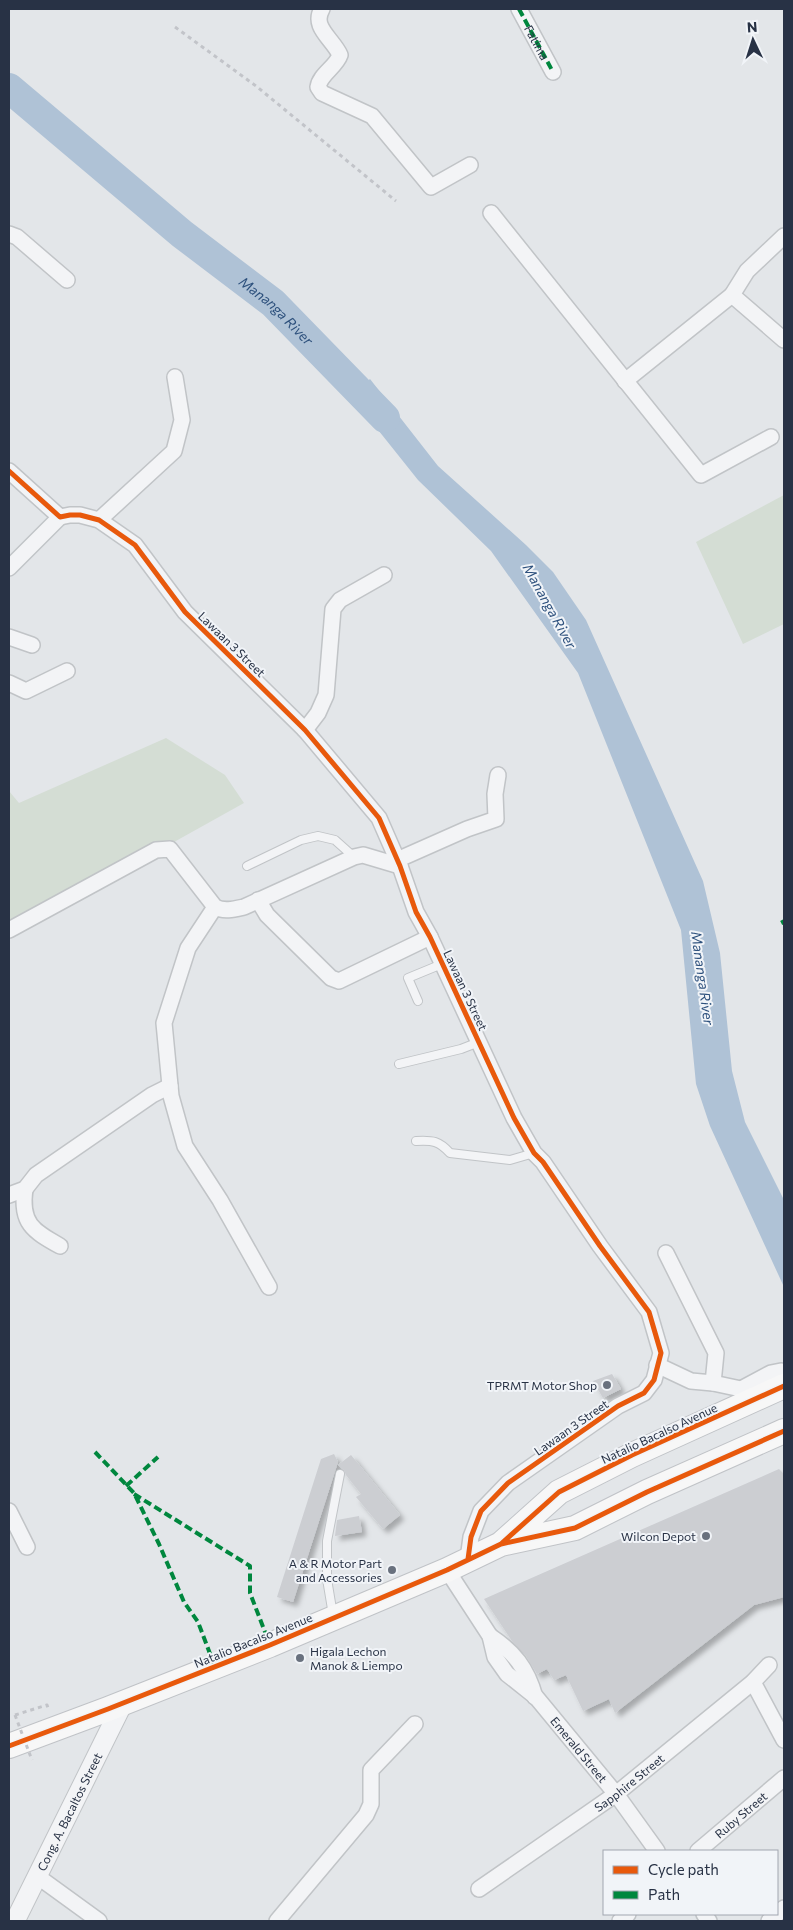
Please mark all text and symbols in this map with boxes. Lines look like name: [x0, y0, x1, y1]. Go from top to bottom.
north arrow: [728, 15, 778, 65]
text: N: [746, 18, 758, 35]
street label: Fatima: [522, 23, 552, 62]
water label: Mananga River: [236, 272, 318, 348]
water label: Mananga River: [520, 561, 581, 652]
street label: Lawaan 3 Street: [196, 609, 268, 679]
water label: Mananga River: [688, 930, 718, 1026]
street label: Lawaan 3 Street: [441, 947, 491, 1033]
place label: TPRMT Motor Shop: [487, 1378, 597, 1392]
marker: TPRMT Motor Shop: [601, 1379, 613, 1391]
street label: Lawaan 3 Street: [531, 1396, 611, 1458]
street label: Natalio Bacalso Avenue: [599, 1400, 719, 1466]
place label: Wilcon Depot: [621, 1529, 696, 1543]
marker: Wilcon Depot: [700, 1530, 712, 1542]
place label: A & R Motor Part and Accessories: [289, 1556, 382, 1584]
marker: A & R Motor Part and Accessories: [386, 1564, 398, 1576]
street label: Natalio Bacalso Avenue: [192, 1610, 314, 1670]
place label: Higala Lechon Manok & Liempo: [310, 1644, 403, 1672]
marker: Higala Lechon Manok & Liempo: [294, 1652, 306, 1664]
street label: Emerald Street: [548, 1714, 610, 1785]
street label: Cong. A. Bacaltos Street: [34, 1750, 104, 1873]
street label: Sapphire Street: [591, 1751, 667, 1814]
street label: Ruby Street: [712, 1789, 770, 1841]
legend: [603, 1850, 778, 1915]
text: Cycle path: [648, 1860, 719, 1878]
text: Path: [648, 1885, 680, 1903]

